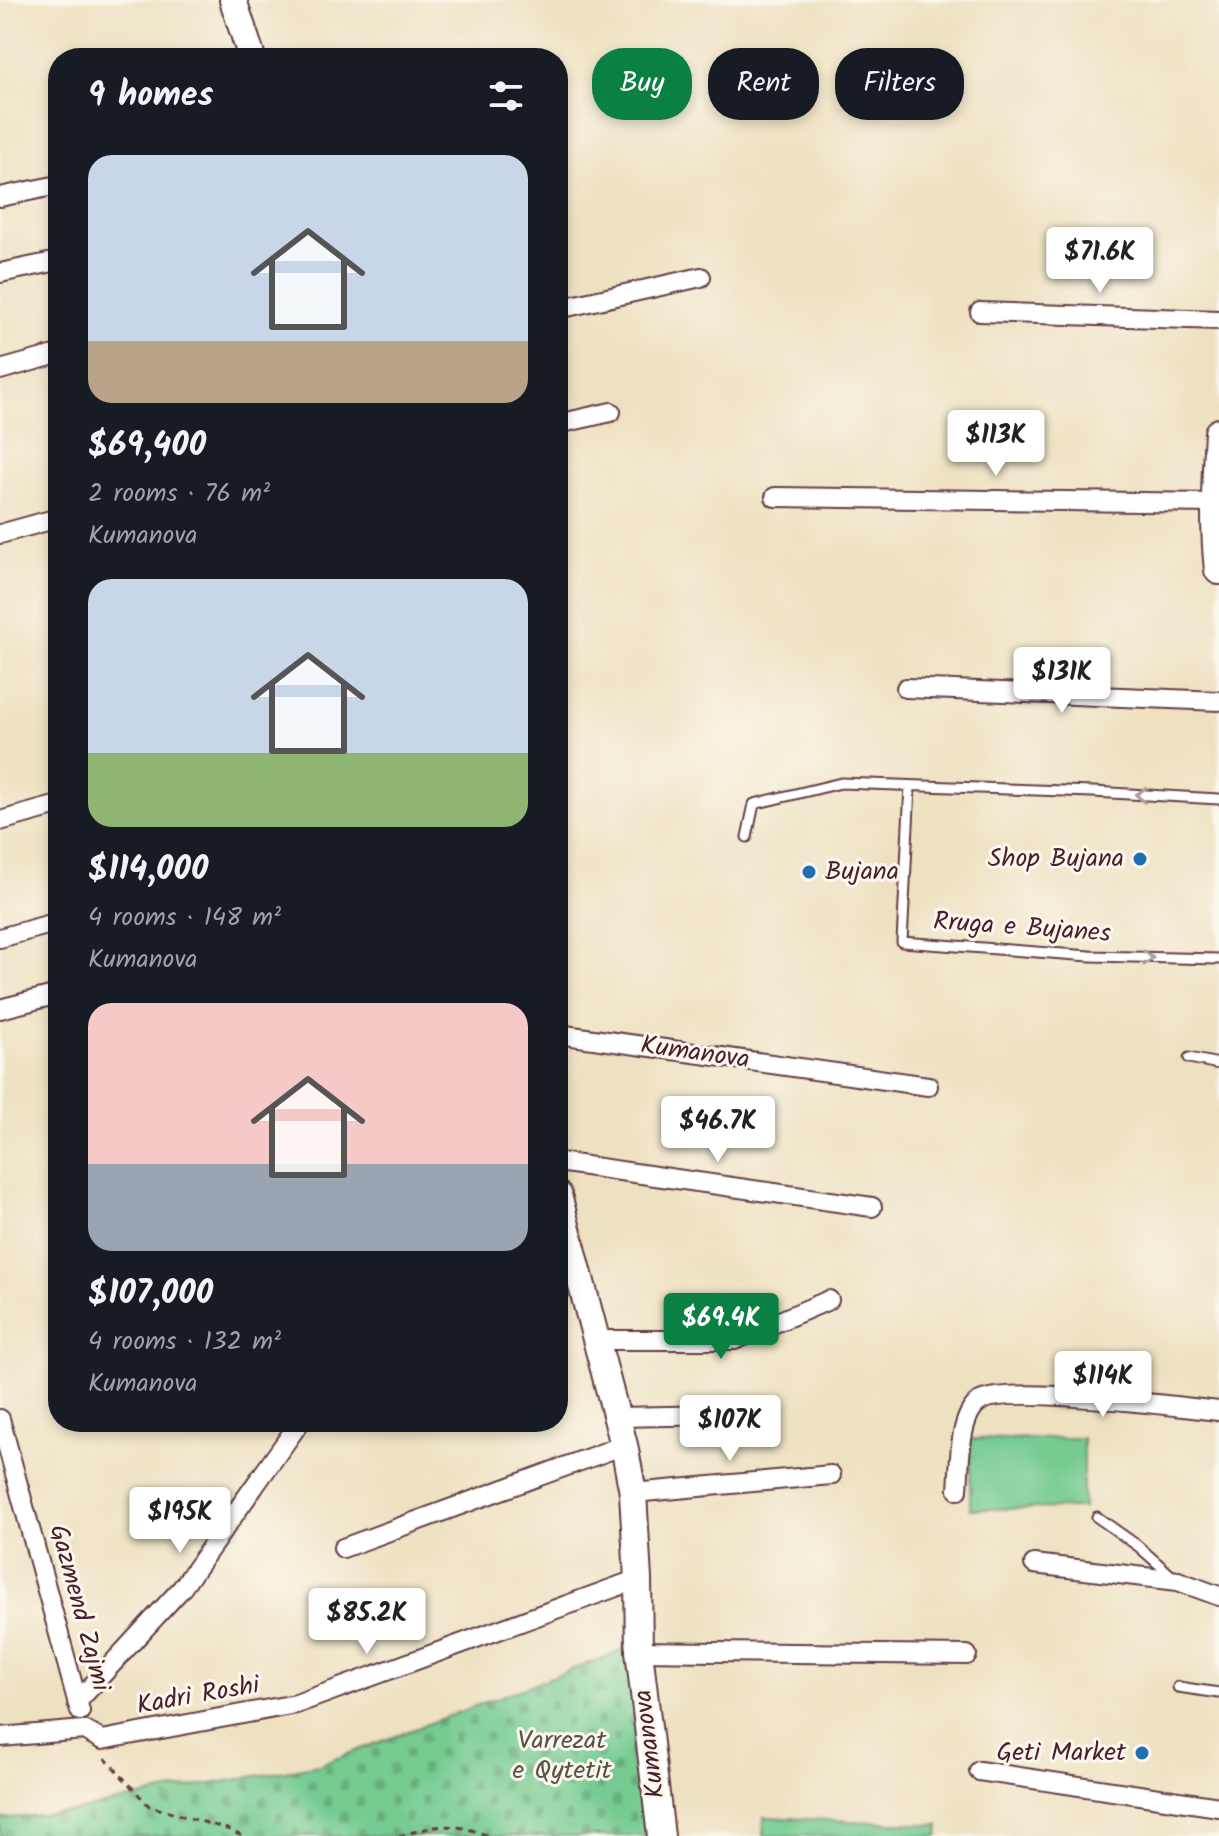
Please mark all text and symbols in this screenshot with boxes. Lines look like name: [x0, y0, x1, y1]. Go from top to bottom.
chip: Buy: [592, 48, 692, 120]
chip: Rent: [708, 48, 819, 120]
chip: Filters: [835, 48, 964, 120]
text: 9 homes: [88, 69, 213, 123]
icon: filters: [484, 74, 528, 118]
icon: home: [236, 207, 380, 351]
pin: $71.6K: [1035, 227, 1165, 295]
text: $71.6K: [1064, 232, 1136, 274]
pin: $113K: [940, 410, 1052, 478]
text: $113K: [966, 415, 1026, 457]
text: $69,400: [88, 419, 206, 473]
text: 2 rooms · 76 m²: [88, 473, 270, 515]
text: Kumanova: [88, 515, 198, 557]
icon: home: [236, 631, 380, 775]
pin: $131K: [1006, 647, 1118, 715]
text: $131K: [1032, 652, 1092, 694]
one-way arrow: [1134, 787, 1147, 804]
place label: Shop Bujana: [988, 838, 1124, 880]
text: $114,000: [88, 843, 208, 897]
marker: Shop Bujana: [1131, 850, 1149, 868]
place label: Bujana: [825, 851, 899, 893]
marker: Bujana: [800, 863, 818, 881]
text: 4 rooms · 148 m²: [88, 897, 281, 939]
street label: Rruga e Bujanes: [932, 901, 1112, 955]
text: Kumanova: [88, 939, 198, 981]
one-way arrow: [1142, 949, 1155, 966]
street label: Kumanova: [638, 1025, 752, 1081]
icon: home: [236, 1055, 380, 1199]
pin: $46.7K: [653, 1096, 783, 1164]
text: $46.7K: [679, 1101, 757, 1143]
text: $107,000: [88, 1267, 213, 1321]
pin: $69.4K: [656, 1293, 786, 1361]
text: $69.4K: [682, 1298, 760, 1340]
text: 4 rooms · 132 m²: [88, 1321, 281, 1363]
pin: $114K: [1047, 1351, 1159, 1419]
text: $114K: [1073, 1356, 1133, 1398]
text: Kumanova: [88, 1363, 198, 1405]
pin: $107K: [674, 1395, 786, 1463]
text: $107K: [698, 1400, 762, 1442]
pin: $195K: [124, 1487, 236, 1555]
text: $195K: [147, 1492, 213, 1534]
street label: Gazmend Zajmi: [37, 1520, 122, 1698]
pin: $85.2K: [302, 1588, 432, 1656]
text: $85.2K: [327, 1593, 407, 1635]
street label: Kadri Roshi: [133, 1664, 264, 1727]
street label: Kumanova: [622, 1687, 678, 1801]
park label: Varrezat e Qytetit: [512, 1720, 612, 1792]
place label: Geti Market: [996, 1732, 1127, 1774]
marker: Geti Market: [1133, 1744, 1151, 1762]

